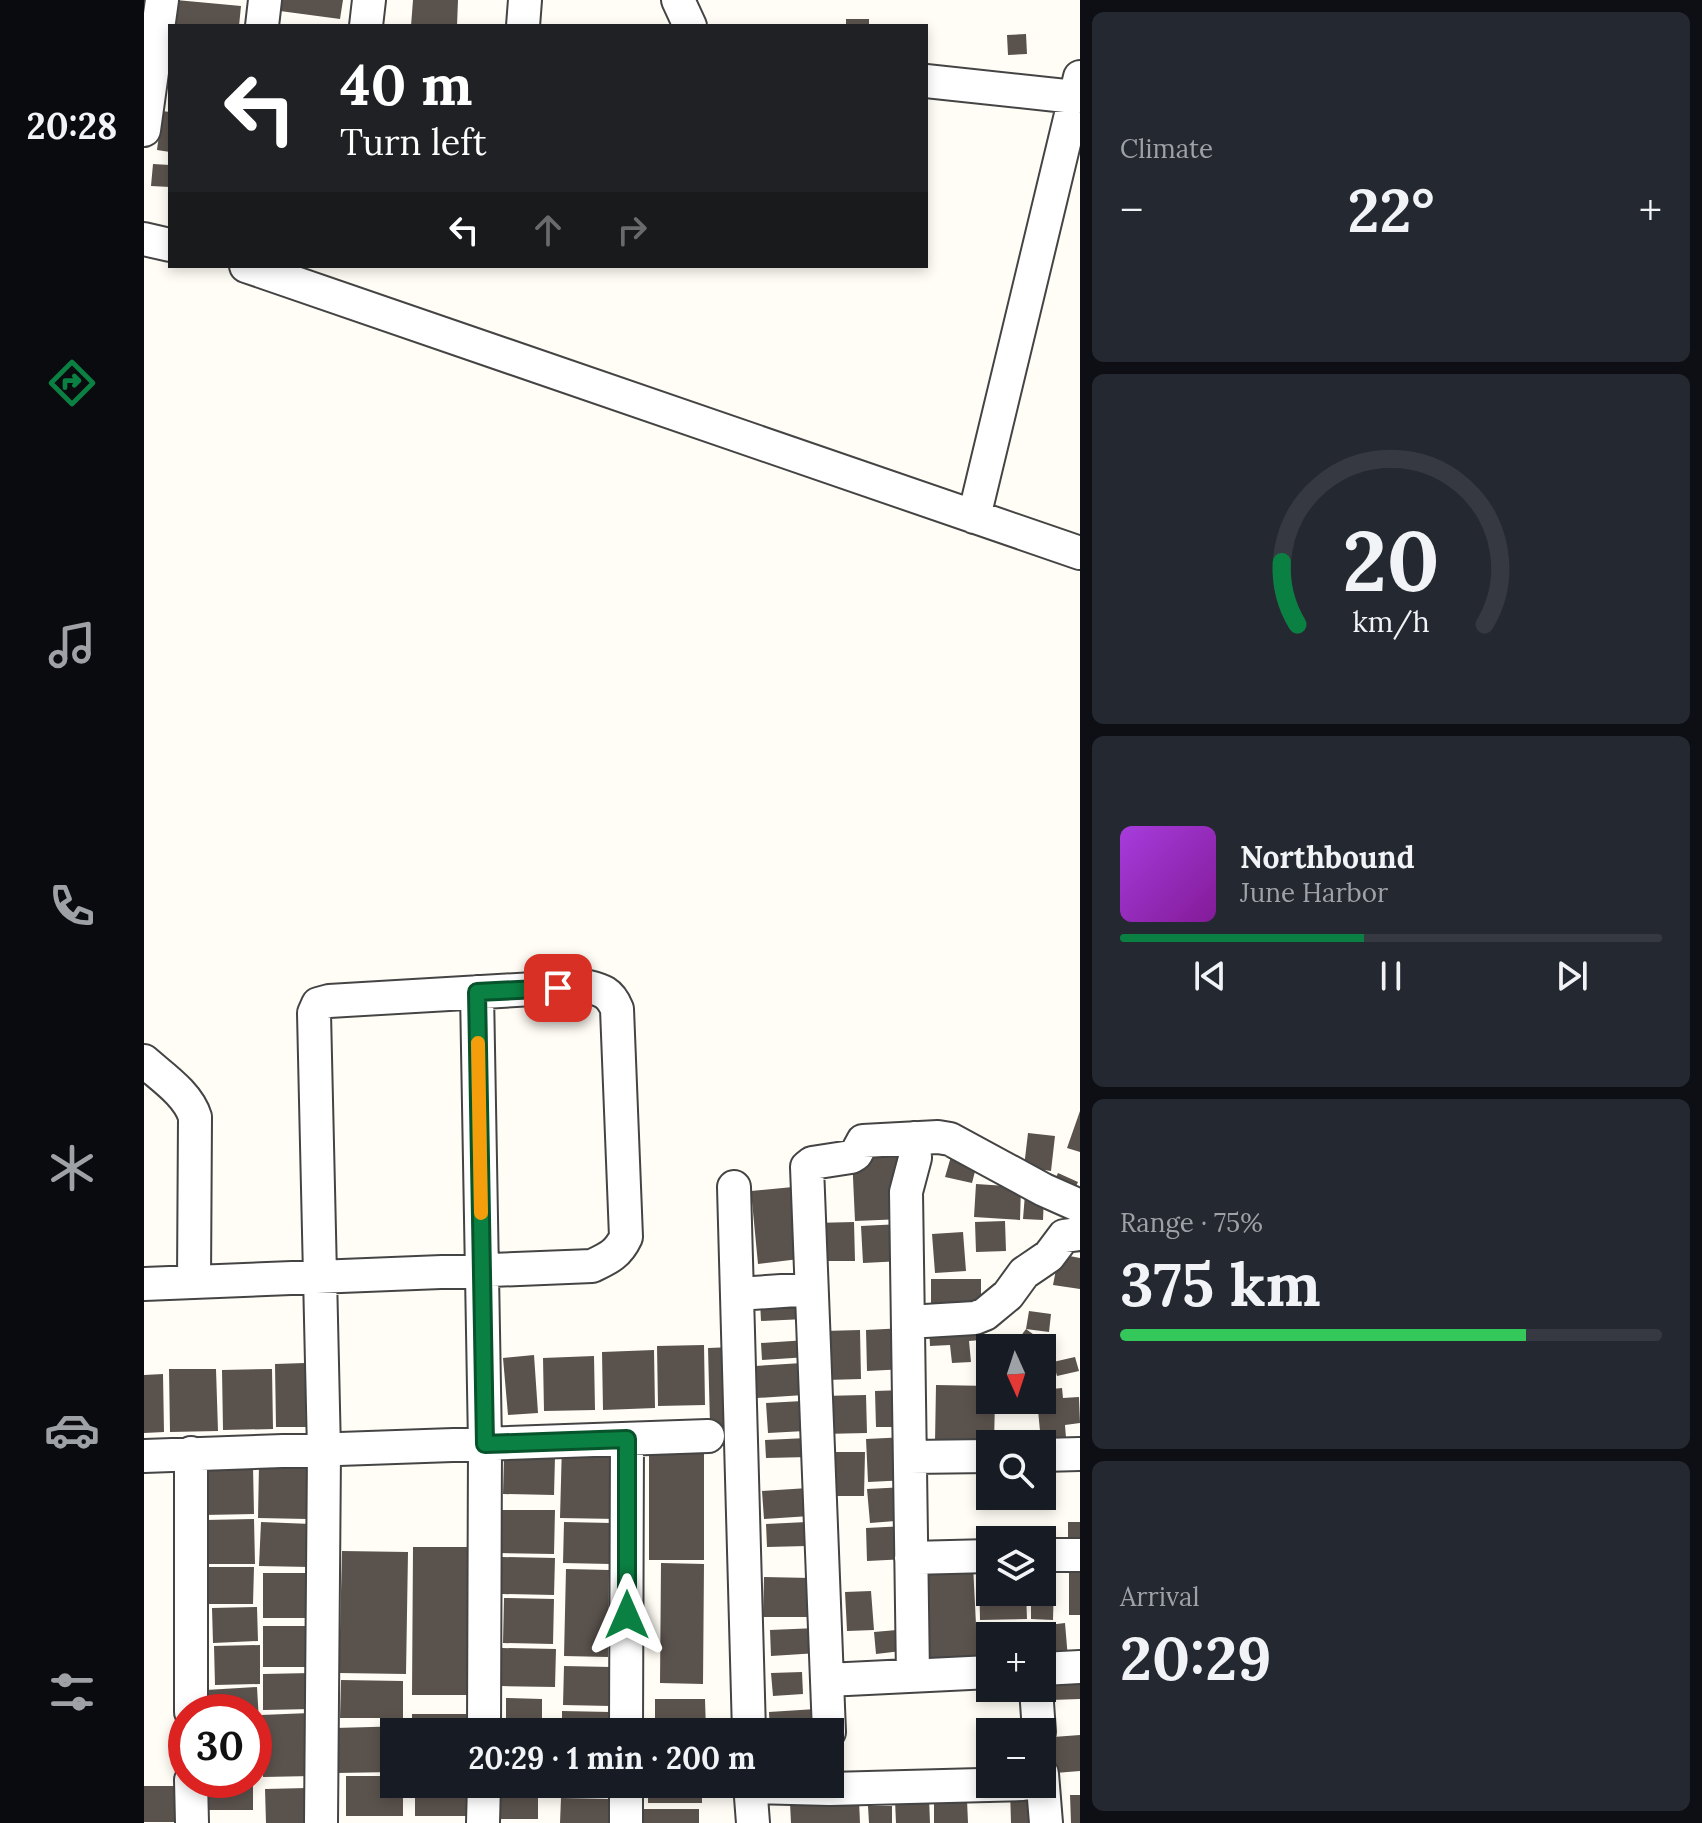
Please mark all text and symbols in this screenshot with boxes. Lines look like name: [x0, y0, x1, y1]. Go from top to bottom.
text: 40 m: [340, 49, 473, 120]
icon: left: [208, 56, 312, 160]
text: 20:28: [27, 103, 117, 149]
text: Turn left: [340, 119, 487, 165]
text: Climate: [1120, 132, 1213, 165]
text: 22°: [1348, 172, 1434, 248]
text: −: [1120, 182, 1143, 238]
text: +: [1639, 182, 1662, 238]
icon: left: [442, 208, 486, 252]
icon: ahead: [526, 208, 570, 252]
icon: right: [610, 208, 654, 252]
icon: directions: [44, 355, 100, 411]
text: 20: [1342, 507, 1440, 614]
text: km/h: [1352, 603, 1430, 640]
icon: music: [44, 617, 100, 673]
text: Northbound: [1240, 838, 1415, 876]
text: June Harbor: [1240, 876, 1388, 909]
icon: phone: [44, 878, 100, 934]
pin: [524, 954, 592, 1022]
icon: previous: [1188, 954, 1232, 998]
icon: pause: [1369, 954, 1413, 998]
icon: next: [1550, 954, 1594, 998]
icon: arrive: [536, 966, 580, 1010]
icon: climate: [44, 1140, 100, 1196]
text: Range · 75%: [1120, 1206, 1263, 1239]
text: 375 km: [1120, 1246, 1321, 1322]
north arrow: [976, 1334, 1056, 1414]
map controls: [976, 1334, 1056, 1798]
icon: car: [44, 1402, 100, 1458]
button: search: [976, 1430, 1056, 1510]
button: layers: [976, 1526, 1056, 1606]
position arrow: [585, 1573, 669, 1657]
text: Arrival: [1120, 1580, 1199, 1613]
text: 20:29: [1120, 1620, 1272, 1696]
button: +: [976, 1622, 1056, 1702]
icon: filters: [44, 1664, 100, 1720]
speed limit sign: 30: [168, 1694, 272, 1798]
button: −: [976, 1718, 1056, 1798]
text: 20:29 · 1 min · 200 m: [468, 1739, 756, 1777]

